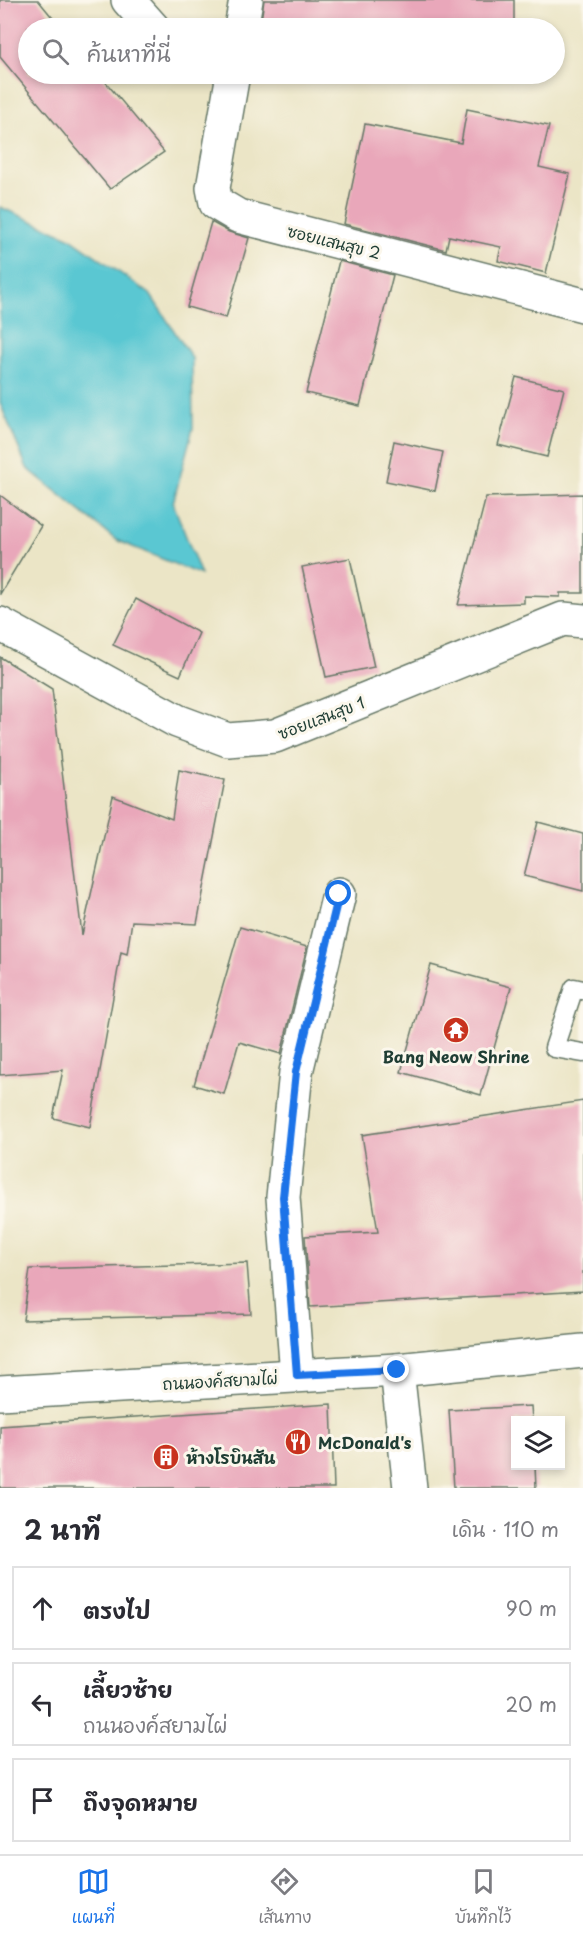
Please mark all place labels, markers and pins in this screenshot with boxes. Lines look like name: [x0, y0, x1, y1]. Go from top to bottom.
temple icon: Bang Neow Shrine: [441, 1015, 471, 1045]
place label: Bang Neow Shrine: [382, 1044, 530, 1068]
restaurant icon: McDonald's: [283, 1427, 313, 1457]
place label: McDonald's: [318, 1430, 412, 1454]
building icon: ห้างโรบินสัน: [151, 1442, 181, 1472]
place label: ห้างโรบินสัน: [186, 1445, 276, 1469]

